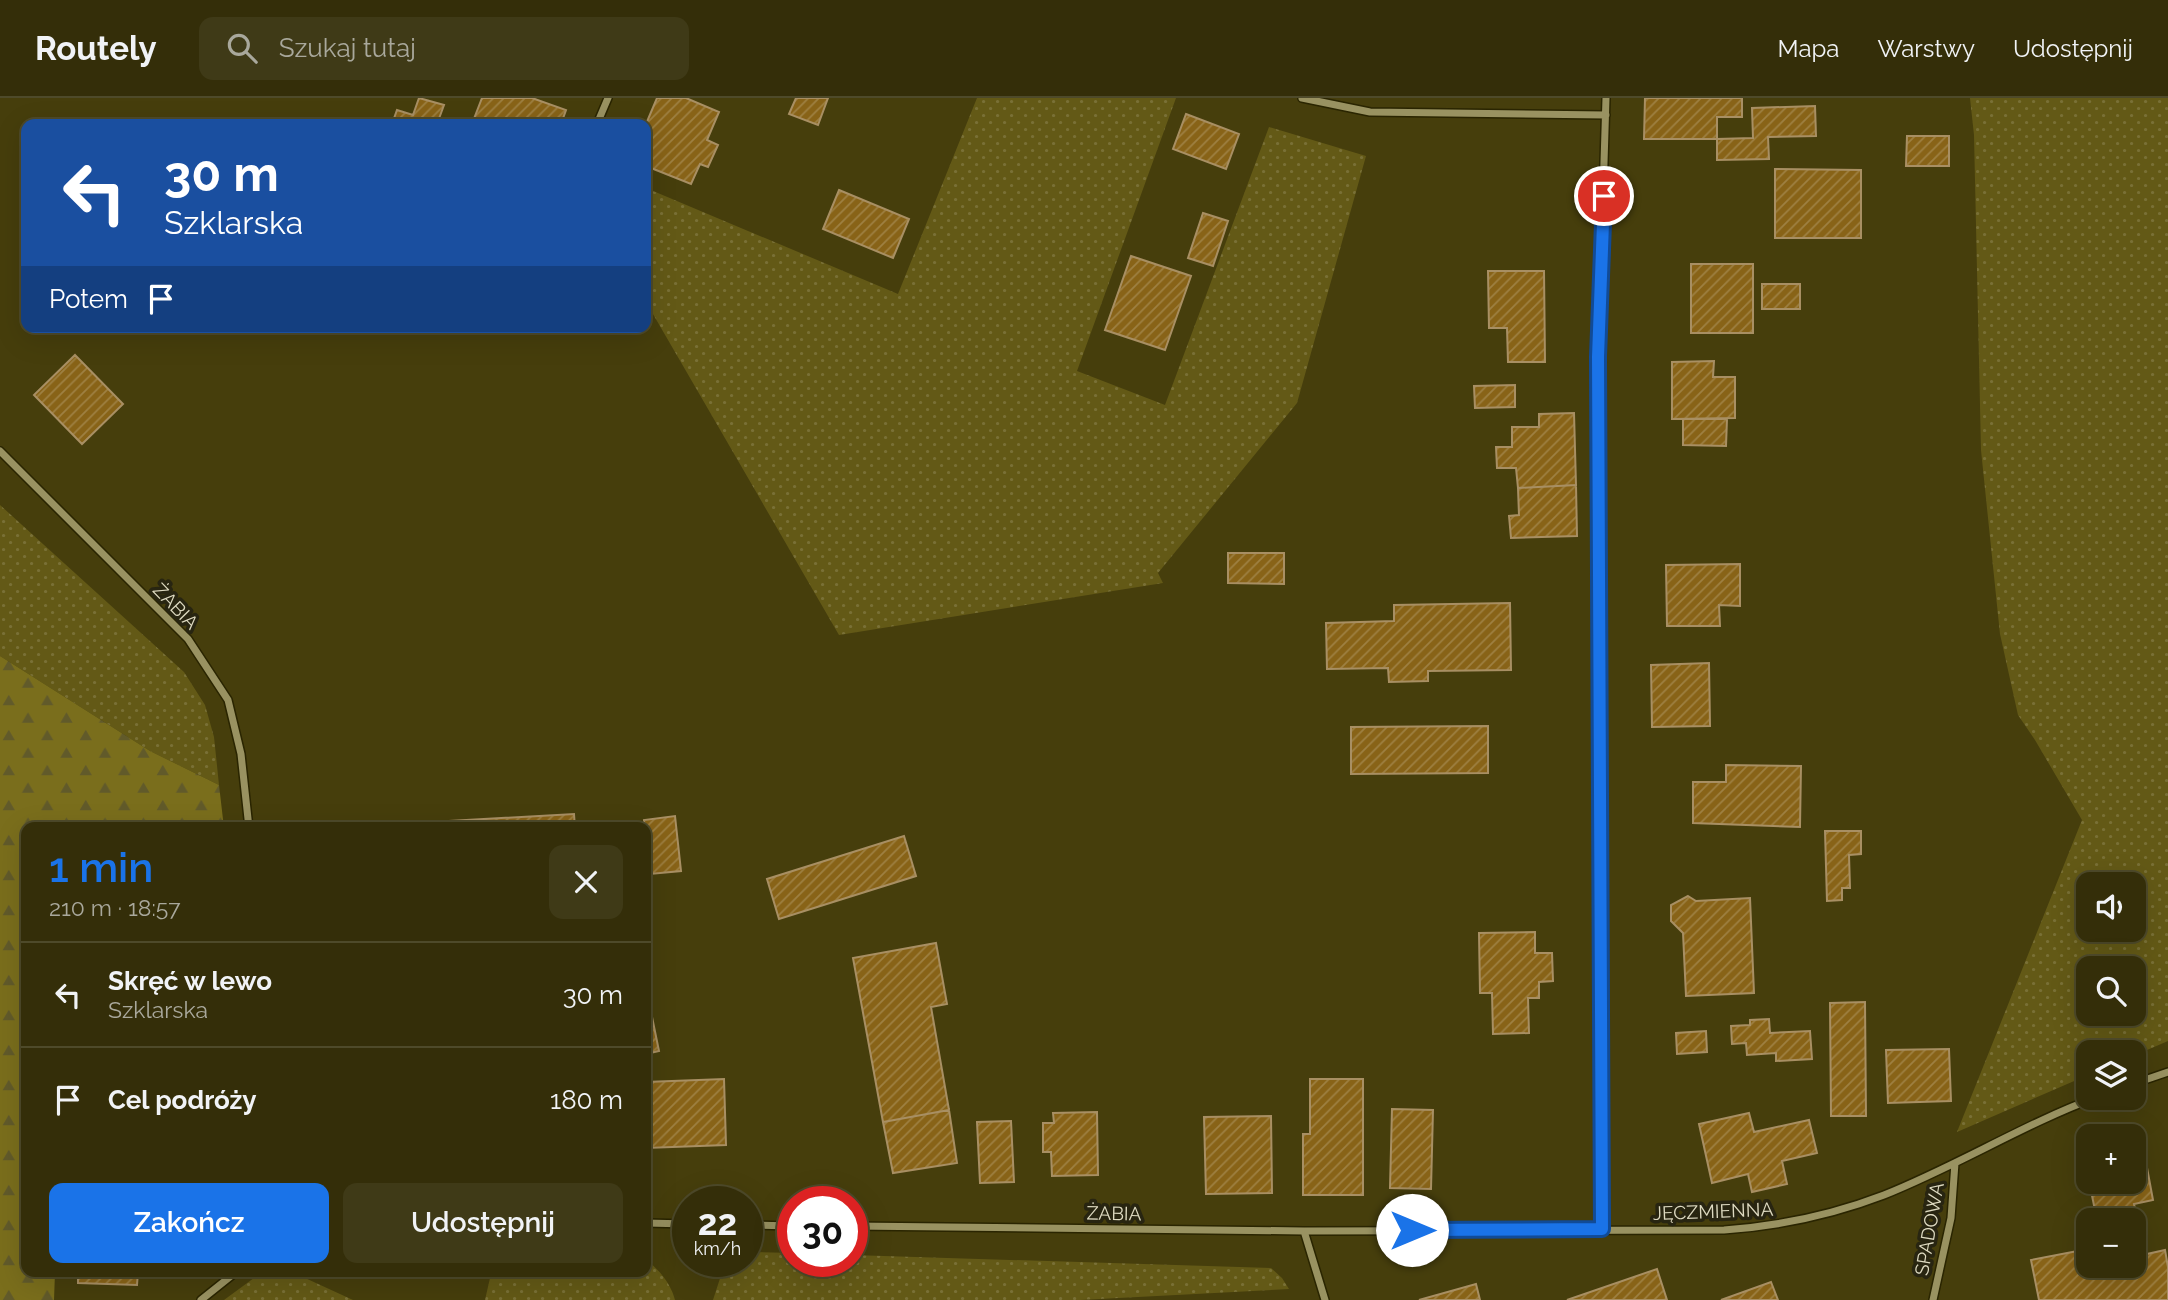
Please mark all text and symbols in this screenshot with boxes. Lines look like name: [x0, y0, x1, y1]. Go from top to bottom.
search box: [199, 17, 689, 80]
text: Routely: [35, 29, 157, 68]
icon: search: [223, 29, 261, 67]
text: Szukaj tutaj: [279, 33, 416, 63]
text: Mapa: [1778, 34, 1839, 63]
text: Warstwy: [1877, 34, 1975, 63]
text: Udostępnij: [2013, 34, 2133, 63]
text: 30 m: [164, 145, 279, 202]
icon: left: [49, 147, 140, 238]
pin: [1574, 166, 1634, 226]
icon: arrive: [1585, 177, 1623, 215]
text: Szklarska: [164, 204, 303, 241]
icon: arrive: [142, 280, 180, 318]
text: Potem: [49, 284, 128, 314]
street label: ŻABIA: [149, 579, 203, 634]
text: 1 min: [49, 843, 153, 892]
button: close: [549, 845, 623, 919]
map controls: [2076, 872, 2146, 1278]
button: sound: [2076, 872, 2146, 942]
text: 210 m · 18:57: [49, 894, 181, 921]
button: search: [2076, 956, 2146, 1026]
text: Skręć w lewo: [108, 966, 272, 996]
icon: left: [49, 976, 87, 1014]
text: 30 m: [563, 980, 623, 1010]
text: Szklarska: [108, 996, 208, 1023]
button: layers: [2076, 1040, 2146, 1110]
icon: arrive: [49, 1081, 87, 1119]
text: Cel podróży: [108, 1085, 257, 1115]
text: 180 m: [550, 1085, 623, 1115]
button: +: [2076, 1124, 2146, 1194]
street label: SPADOWA: [1910, 1181, 1948, 1277]
button: Zakończ: [49, 1183, 329, 1263]
button: Udostępnij: [343, 1183, 623, 1263]
speed limit sign: 30: [777, 1186, 868, 1277]
position arrow: [1375, 1193, 1449, 1267]
street label: JĘCZMIENNA: [1652, 1198, 1774, 1224]
text: 22: [698, 1202, 737, 1243]
street label: ŻABIA: [1086, 1202, 1142, 1224]
button: −: [2076, 1208, 2146, 1278]
text: km/h: [694, 1238, 741, 1259]

